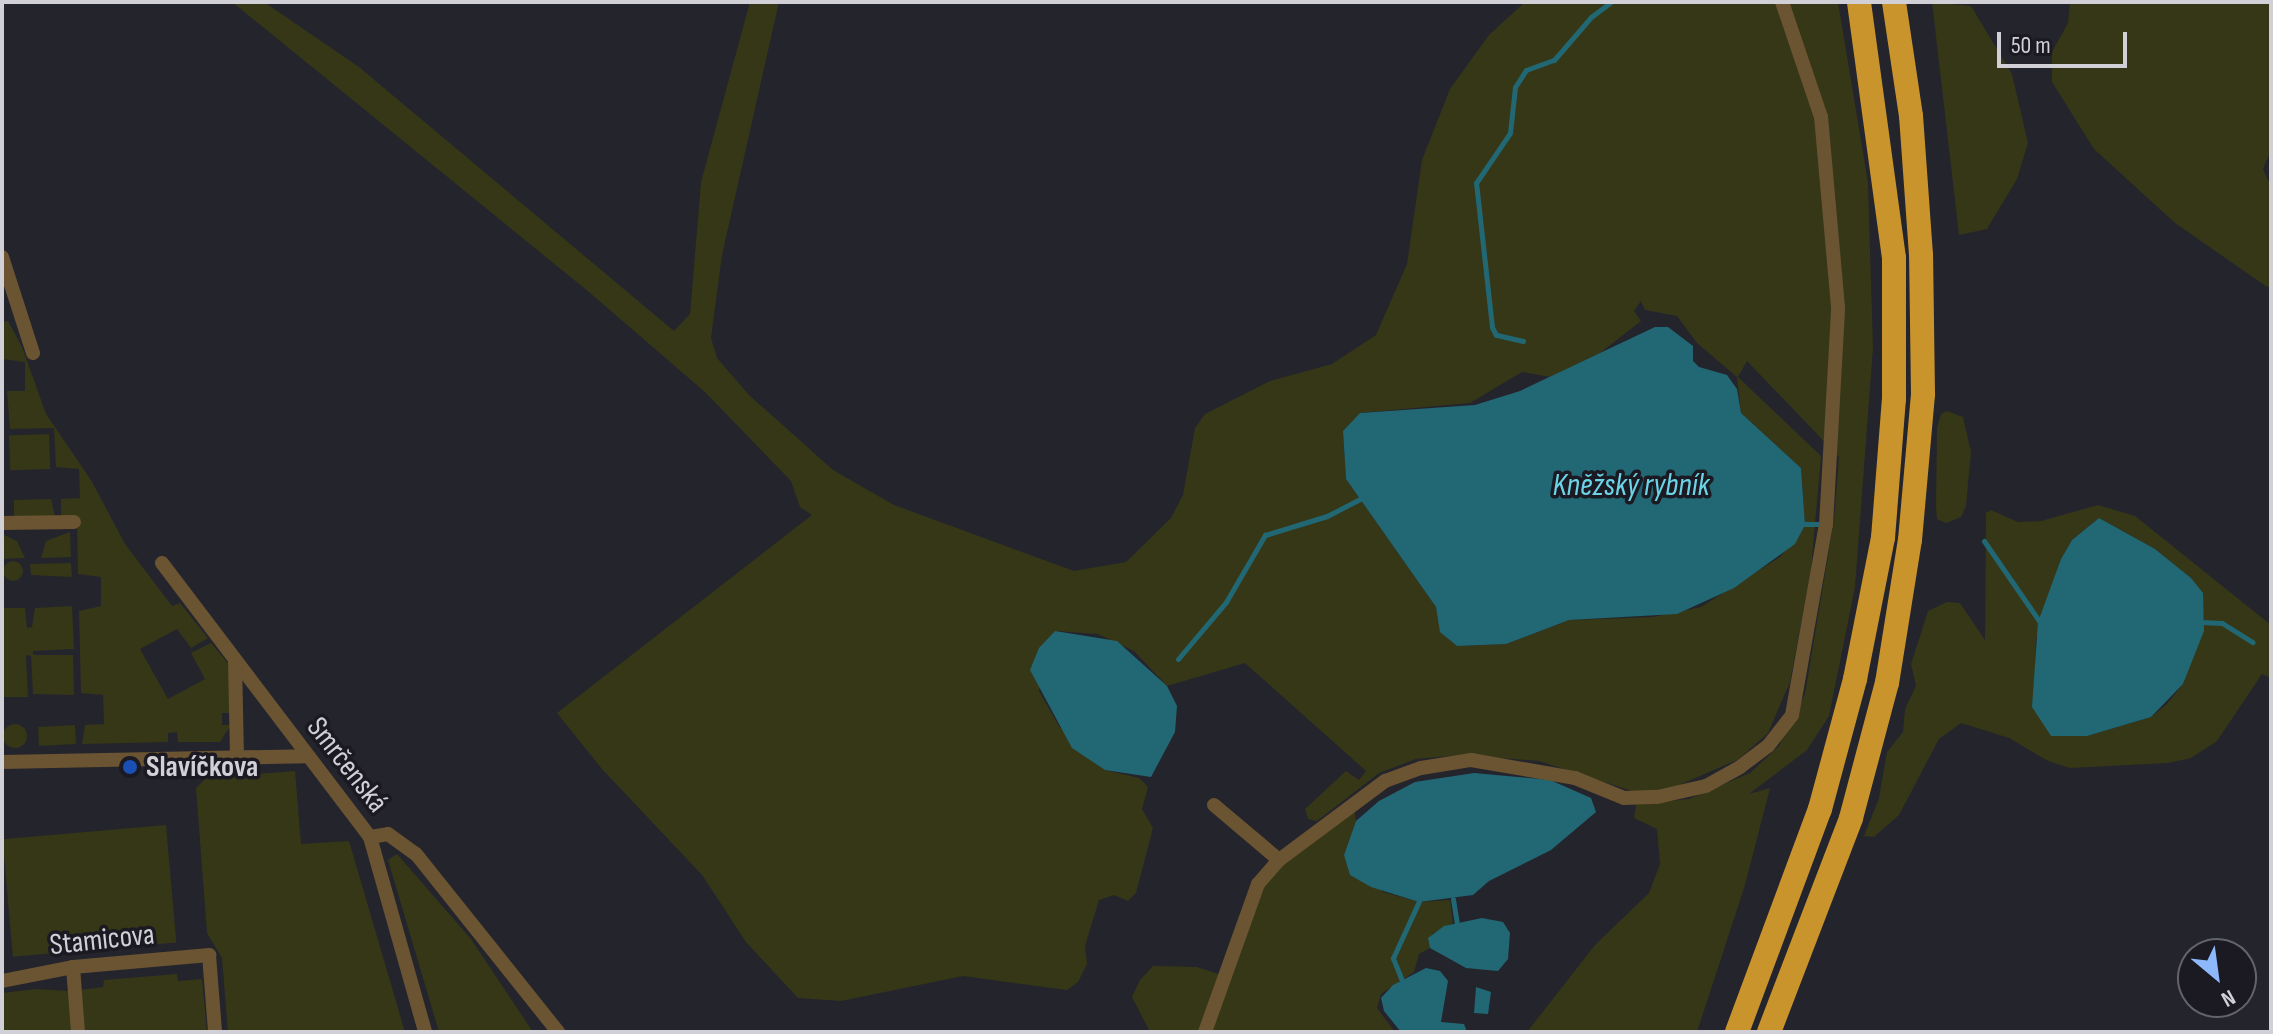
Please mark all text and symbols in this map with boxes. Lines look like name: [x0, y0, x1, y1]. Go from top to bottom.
scale bar: [2001, 16, 2131, 66]
text: 50 m: [2011, 31, 2051, 60]
water label: Kněžský rybník: [1553, 467, 1709, 505]
street label: Smrčenská: [299, 710, 395, 820]
place label: Slavíčkova: [146, 749, 258, 785]
marker: Slavíčkova: [121, 758, 139, 776]
street label: Stamicova: [48, 917, 156, 963]
north arrow: [2177, 938, 2257, 1018]
text: N: [2216, 983, 2240, 1012]

